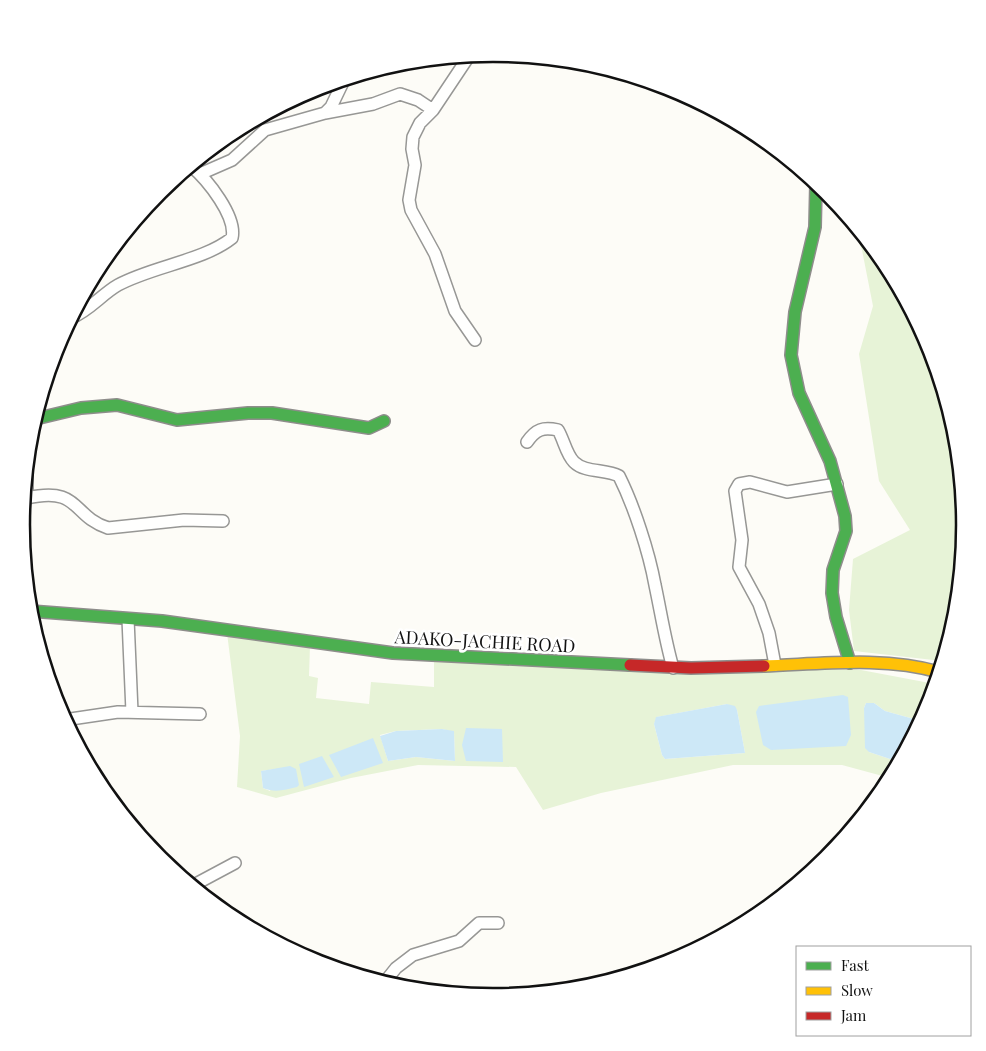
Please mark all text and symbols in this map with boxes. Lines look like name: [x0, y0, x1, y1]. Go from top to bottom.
street label: ADAKO-JACHIE ROAD: [393, 624, 576, 658]
legend: [796, 946, 971, 1036]
text: Fast: [841, 955, 870, 975]
text: Slow: [841, 980, 873, 1000]
text: Jam: [840, 1005, 867, 1025]

